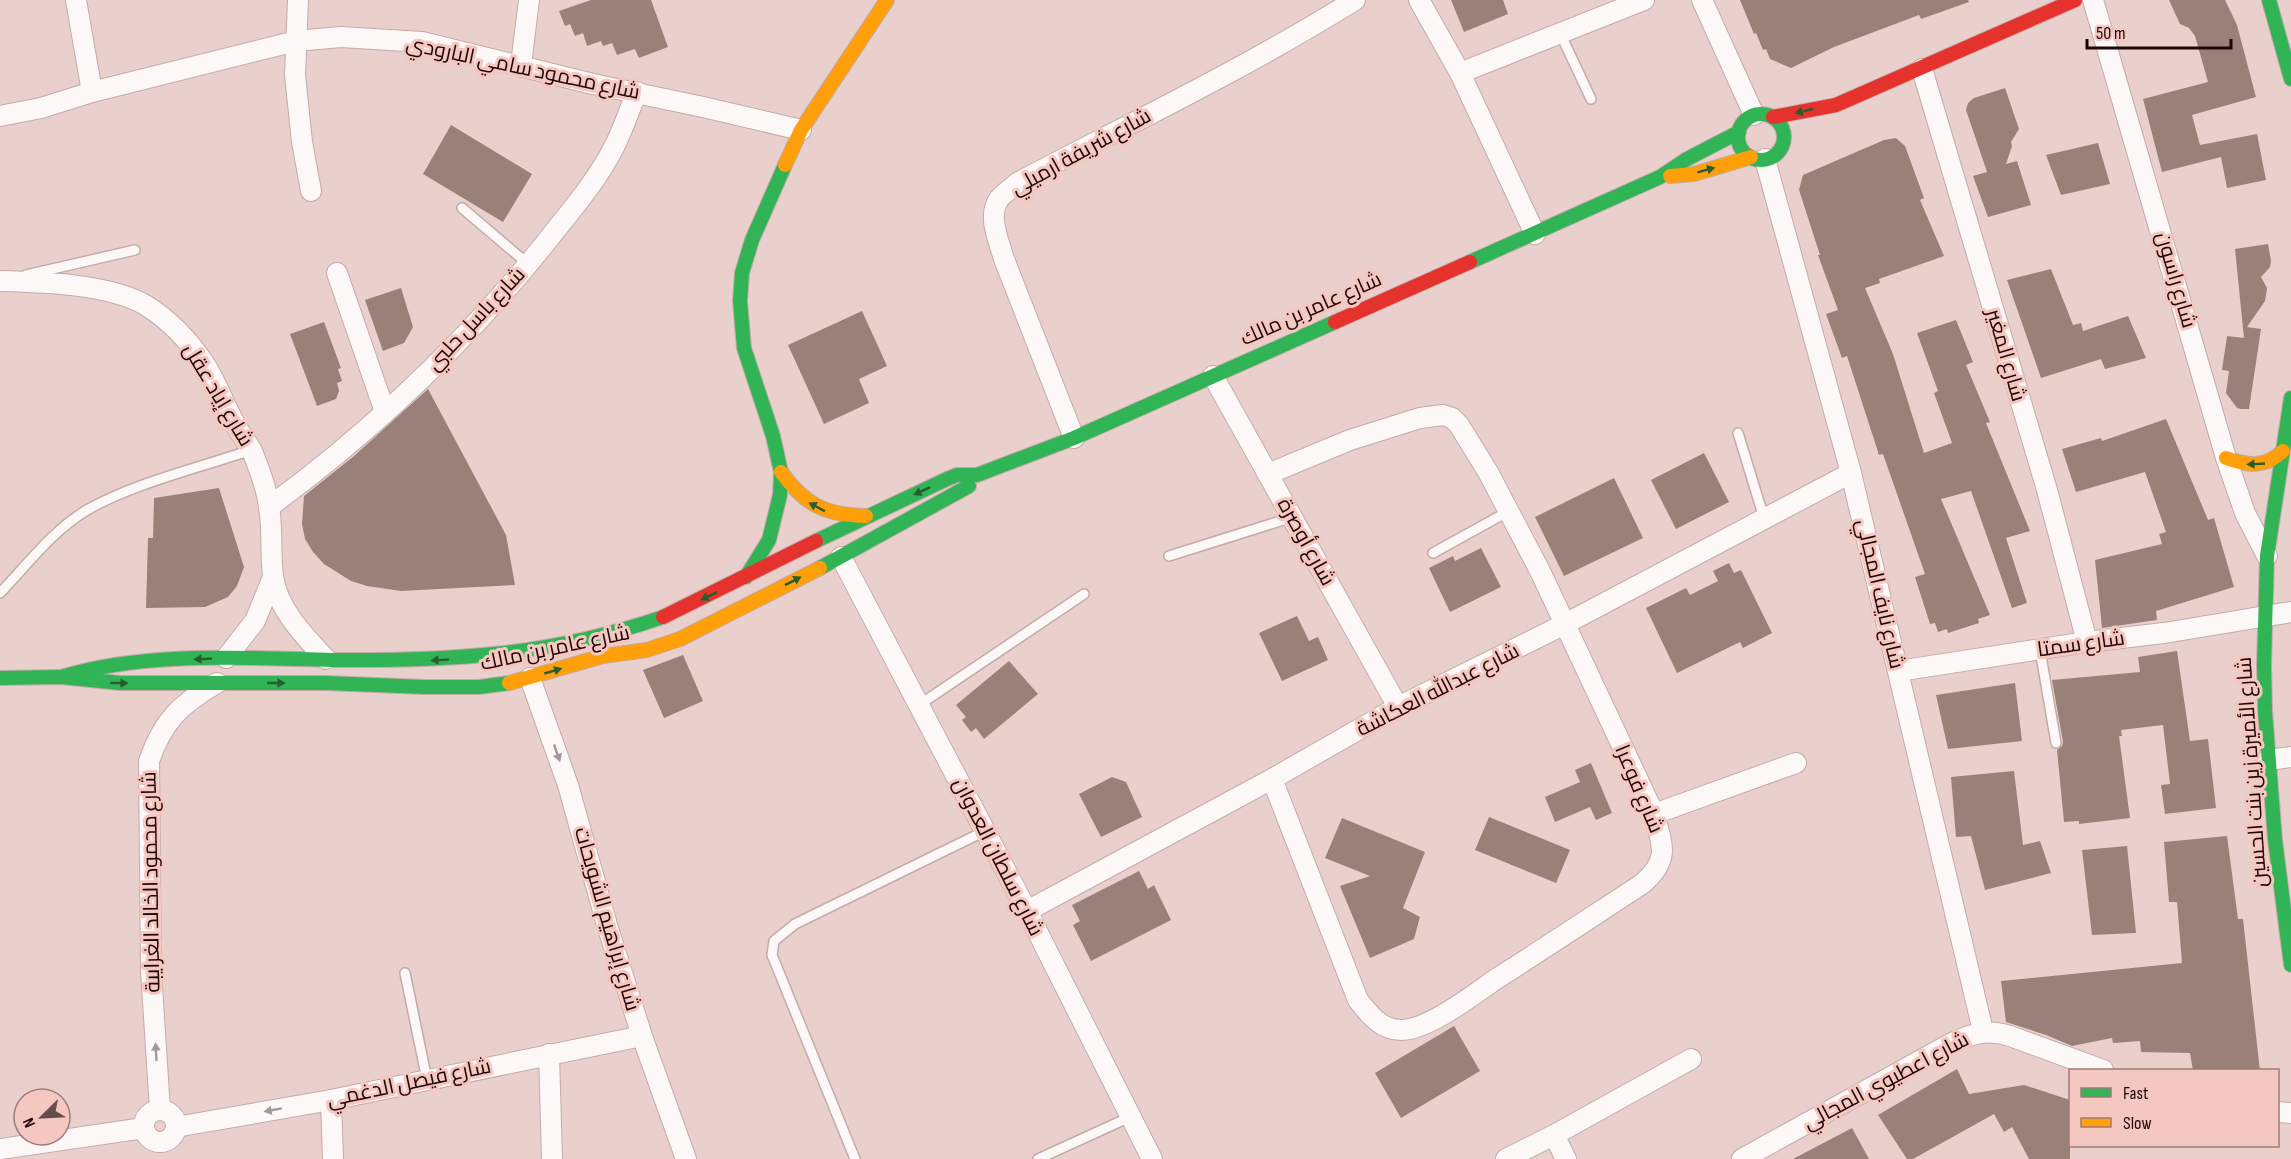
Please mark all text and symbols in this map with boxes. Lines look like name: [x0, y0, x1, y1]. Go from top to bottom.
scale bar: [2087, 12, 2231, 50]
text: 50 m: [2096, 23, 2126, 44]
street label: شارع محمود سامي البارودي: [403, 31, 642, 108]
street label: شارع شريفة ارميلي: [1007, 103, 1157, 203]
one-way arrow: [1795, 107, 1813, 117]
one-way arrow: [1697, 165, 1715, 175]
street label: شارع راسون: [2149, 229, 2202, 331]
street label: شارع باسل حلبي: [422, 262, 533, 378]
street label: شارع عامر بن مالك: [1236, 267, 1386, 352]
street label: شارع المغير: [1980, 305, 2031, 405]
street label: شارع إياد عقل: [177, 339, 258, 451]
one-way arrow: [2247, 460, 2266, 469]
one-way arrow: [913, 486, 930, 495]
street label: شارع أوصرة: [1271, 493, 1341, 591]
one-way arrow: [808, 502, 825, 512]
street label: شارع نايف المجالي: [1848, 517, 1909, 672]
one-way arrow: [784, 577, 801, 586]
one-way arrow: [701, 592, 718, 601]
street label: شارع عامر بن مالك: [478, 620, 632, 677]
street label: شارع سمتا: [2036, 626, 2126, 663]
street label: شارع عبدالله العكاشة: [1352, 636, 1524, 743]
one-way arrow: [194, 654, 213, 663]
one-way arrow: [431, 655, 450, 664]
street label: شارع الأميرة زين بنت الحسين: [2231, 656, 2274, 888]
one-way arrow: [544, 666, 562, 675]
one-way arrow: [109, 678, 128, 688]
one-way arrow: [266, 678, 285, 688]
street label: شارع فوعرا: [1608, 741, 1669, 837]
one-way arrow: [552, 744, 562, 762]
street label: شارع محمود الخالد الغرايبة: [137, 771, 166, 993]
street label: شارع سلطان العدوان: [946, 774, 1049, 941]
street label: شارع إبراهيم الشويحات: [568, 824, 645, 1014]
street label: شارع اعطيوي المجالي: [1799, 1027, 1975, 1138]
one-way arrow: [152, 1043, 161, 1062]
street label: شارع فيصل الدغمي: [325, 1053, 494, 1115]
legend: [2069, 1069, 2279, 1147]
text: Fast: [2123, 1083, 2149, 1104]
north arrow: [12, 1087, 72, 1147]
one-way arrow: [263, 1105, 282, 1114]
text: Slow: [2123, 1113, 2152, 1134]
text: N: [19, 1115, 40, 1130]

